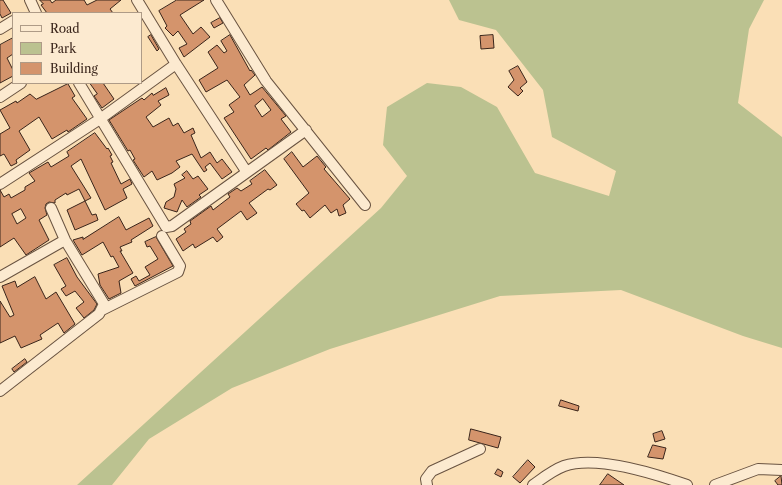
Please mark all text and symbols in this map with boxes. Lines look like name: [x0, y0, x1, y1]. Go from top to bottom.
legend: [12, 12, 142, 84]
text: Road: [50, 21, 80, 36]
text: Park: [50, 41, 76, 56]
text: Building: [50, 61, 98, 76]

